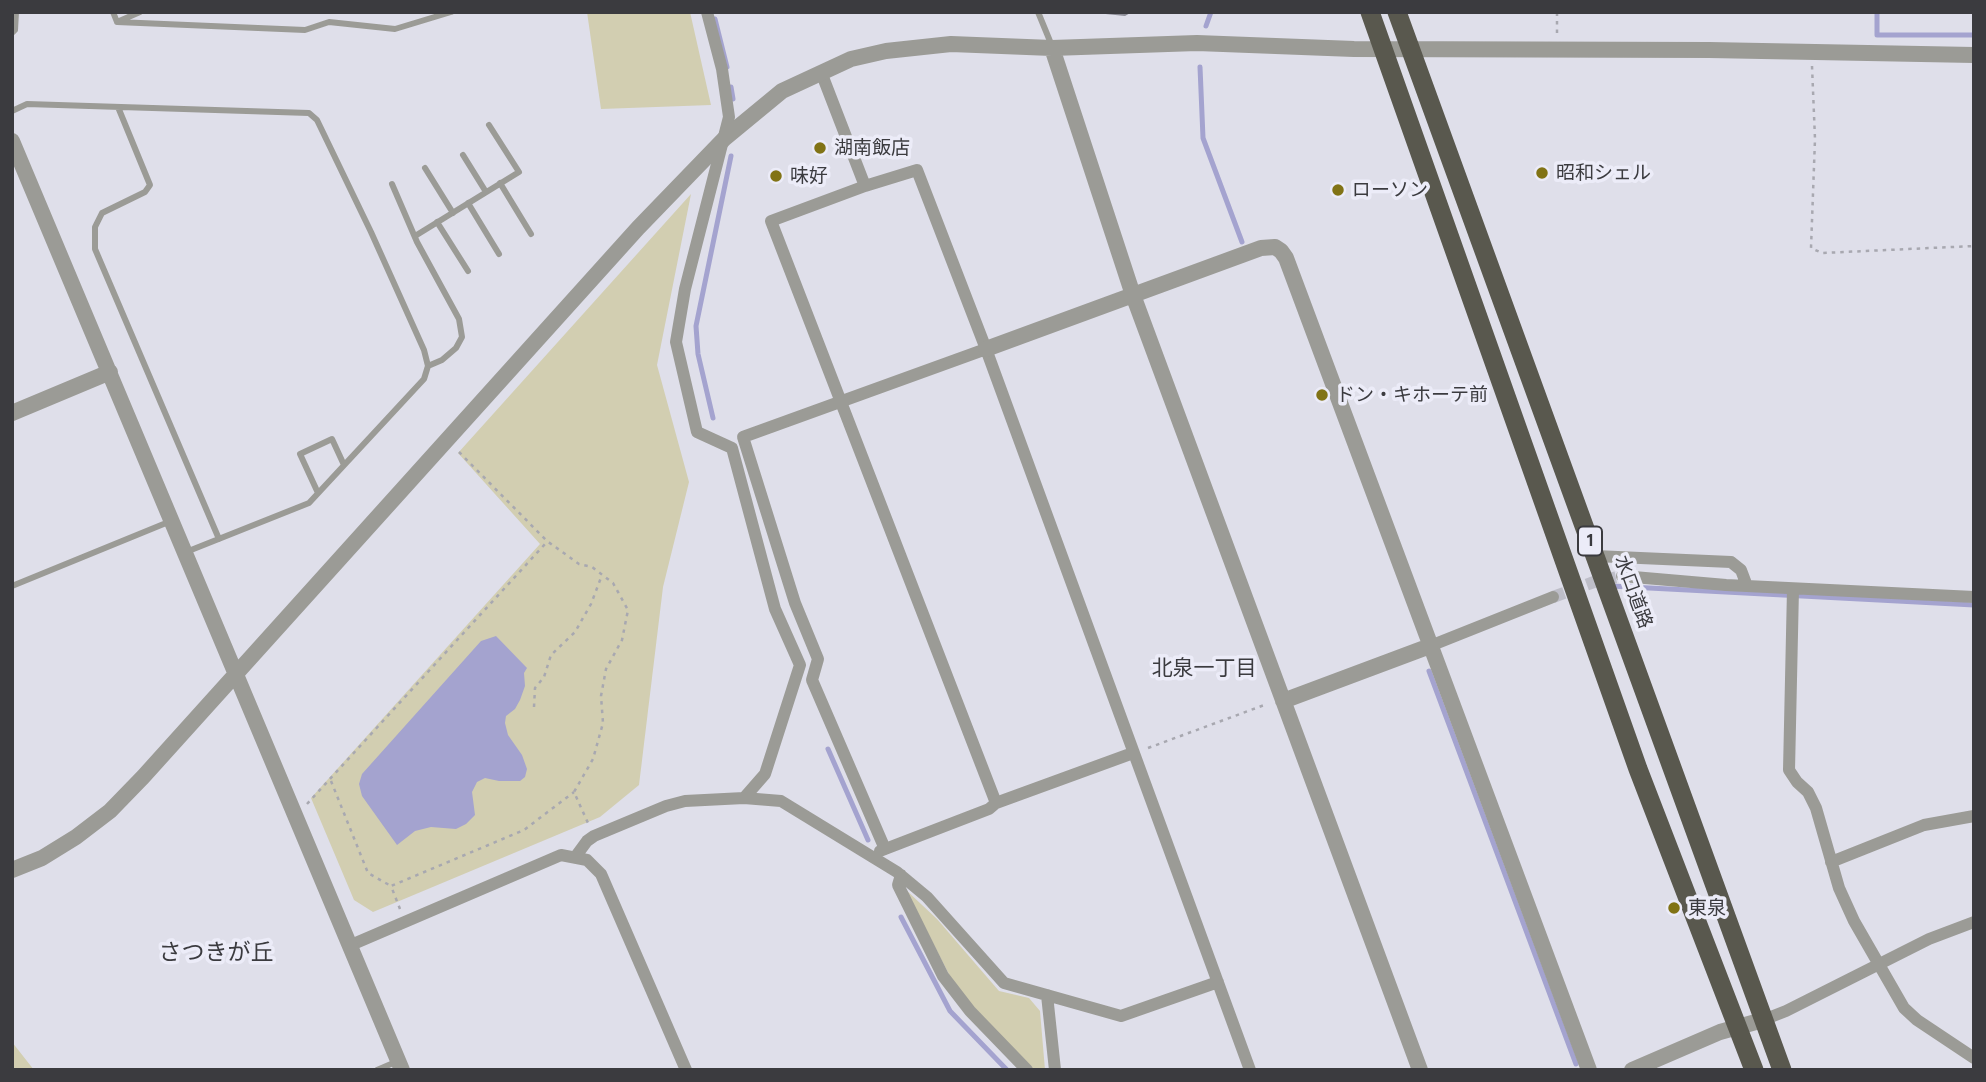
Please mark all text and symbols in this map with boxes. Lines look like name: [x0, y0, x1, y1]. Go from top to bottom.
place label: 湖南飯店: [834, 137, 910, 159]
marker: 湖南飯店: [812, 140, 828, 156]
place label: 昭和シェル: [1556, 162, 1651, 184]
place label: 味好: [790, 165, 828, 187]
marker: 昭和シェル: [1534, 165, 1550, 181]
marker: 味好: [768, 168, 784, 184]
place label: ローソン: [1352, 179, 1428, 201]
marker: ローソン: [1330, 182, 1346, 198]
place label: ドン・キホーテ前: [1336, 384, 1488, 406]
marker: ドン・キホーテ前: [1314, 387, 1330, 403]
road number: 1: [1578, 526, 1602, 556]
street label: 水口道路: [1609, 552, 1657, 632]
district label: 北泉一丁目: [1152, 656, 1256, 682]
place label: 東泉: [1688, 897, 1726, 919]
marker: 東泉: [1666, 900, 1682, 916]
district label: さつきが丘: [159, 939, 273, 967]

